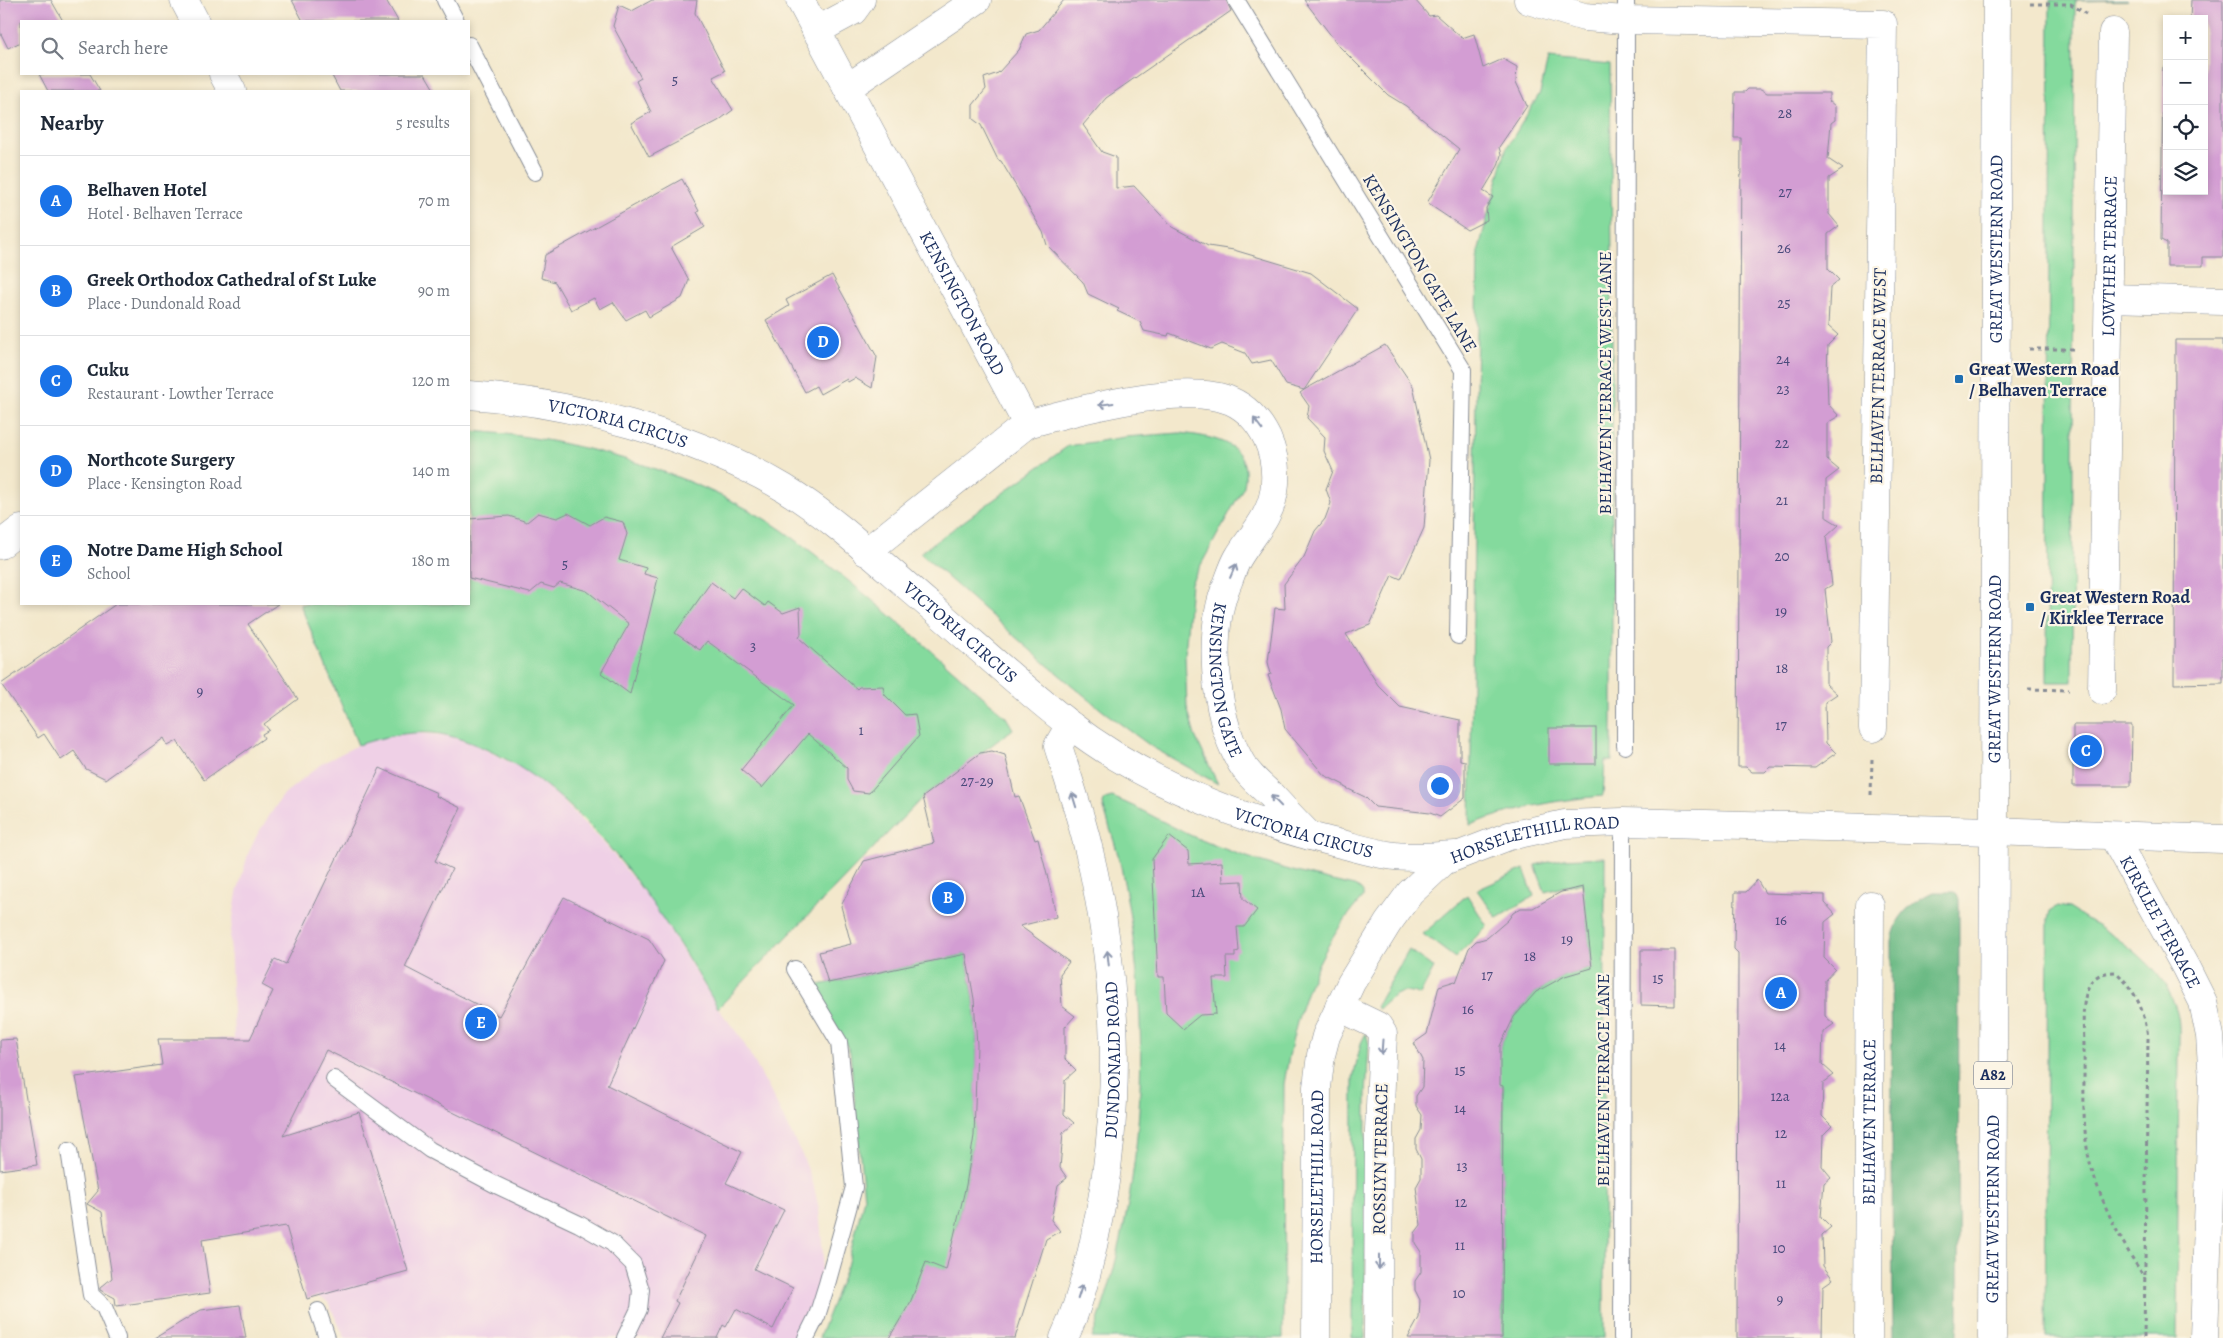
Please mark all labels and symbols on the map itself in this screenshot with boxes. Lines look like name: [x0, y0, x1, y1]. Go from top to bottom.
house number: 5: [672, 70, 678, 90]
house number: 28: [1778, 103, 1792, 123]
street label: GREAT WESTERN ROAD: [1984, 155, 2008, 343]
street label: KENSINGTON GATE LANE: [1357, 169, 1483, 357]
street label: LOWTHER TERRACE: [2096, 175, 2123, 337]
house number: 27: [1778, 182, 1792, 202]
street label: KENSINGTON ROAD: [914, 227, 1011, 380]
house number: 26: [1777, 238, 1791, 258]
street label: BELHAVEN TERRACE WEST LANE: [1593, 251, 1617, 515]
street label: BELHAVEN TERRACE WEST: [1864, 267, 1892, 484]
house number: 25: [1777, 293, 1791, 313]
pin: D: [807, 323, 839, 361]
house number: 24: [1776, 349, 1790, 369]
place label: Great Western Road / Belhaven Terrace: [1969, 357, 2119, 402]
marker: Great Western Road / Belhaven Terrace: [1953, 373, 1965, 385]
house number: 23: [1776, 379, 1790, 399]
street label: VICTORIA CIRCUS: [545, 393, 691, 454]
one-way arrow: [1098, 399, 1114, 409]
one-way arrow: [1253, 417, 1263, 431]
house number: 22: [1775, 433, 1789, 453]
house number: 21: [1776, 490, 1788, 510]
house number: 20: [1774, 546, 1790, 566]
house number: 5: [562, 554, 568, 574]
one-way arrow: [1228, 564, 1238, 579]
street label: VICTORIA CIRCUS: [897, 575, 1022, 688]
street label: GREAT WESTERN ROAD: [1982, 575, 2007, 763]
place label: Great Western Road / Kirklee Terrace: [2040, 585, 2190, 630]
street label: KENSINGTON GATE: [1204, 600, 1248, 761]
house number: 19: [1775, 601, 1787, 621]
marker: Great Western Road / Kirklee Terrace: [2024, 601, 2036, 613]
house number: 3: [750, 636, 756, 656]
house number: 18: [1776, 658, 1788, 678]
house number: 9: [197, 681, 204, 701]
house number: 17: [1775, 715, 1787, 735]
house number: 1: [858, 720, 864, 740]
pin: C: [2070, 732, 2102, 770]
house number: 27-29: [960, 771, 994, 791]
your location: [1427, 773, 1453, 799]
one-way arrow: [1069, 792, 1079, 808]
one-way arrow: [1270, 795, 1282, 807]
street label: VICTORIA CIRCUS: [1230, 801, 1376, 864]
street label: HORSELETHILL ROAD: [1446, 810, 1620, 870]
street label: KIRKLEE TERRACE: [2114, 851, 2206, 993]
pin: B: [932, 879, 964, 917]
house number: 1A: [1191, 882, 1205, 902]
house number: 16: [1775, 910, 1787, 930]
house number: 19: [1561, 929, 1573, 949]
house number: 18: [1524, 946, 1536, 966]
one-way arrow: [1103, 951, 1113, 967]
house number: 17: [1481, 965, 1493, 985]
house number: 15: [1652, 968, 1664, 988]
street label: BELHAVEN TERRACE LANE: [1591, 973, 1615, 1187]
pin: A: [1765, 974, 1797, 1012]
street label: DUNDONALD ROAD: [1098, 980, 1126, 1140]
house number: 16: [1462, 999, 1474, 1019]
pin: E: [465, 1004, 497, 1042]
house number: 14: [1774, 1035, 1786, 1055]
one-way arrow: [1378, 1039, 1387, 1055]
street label: BELHAVEN TERRACE: [1857, 1039, 1881, 1205]
house number: 15: [1454, 1060, 1466, 1080]
road number: A82: [1974, 1062, 2012, 1088]
street label: ROSSLYN TERRACE: [1367, 1083, 1393, 1235]
house number: 12a: [1770, 1086, 1790, 1106]
street label: HORSELETHILL ROAD: [1304, 1090, 1329, 1264]
house number: 14: [1454, 1098, 1466, 1118]
street label: GREAT WESTERN ROAD: [1980, 1115, 2005, 1303]
house number: 12: [1775, 1123, 1787, 1143]
house number: 13: [1456, 1156, 1468, 1176]
house number: 11: [1776, 1173, 1786, 1193]
house number: 12: [1455, 1192, 1467, 1212]
house number: 11: [1455, 1235, 1465, 1255]
house number: 10: [1772, 1238, 1786, 1258]
one-way arrow: [1374, 1254, 1384, 1270]
house number: 10: [1452, 1283, 1466, 1303]
one-way arrow: [1076, 1285, 1085, 1300]
house number: 9: [1777, 1289, 1784, 1309]

